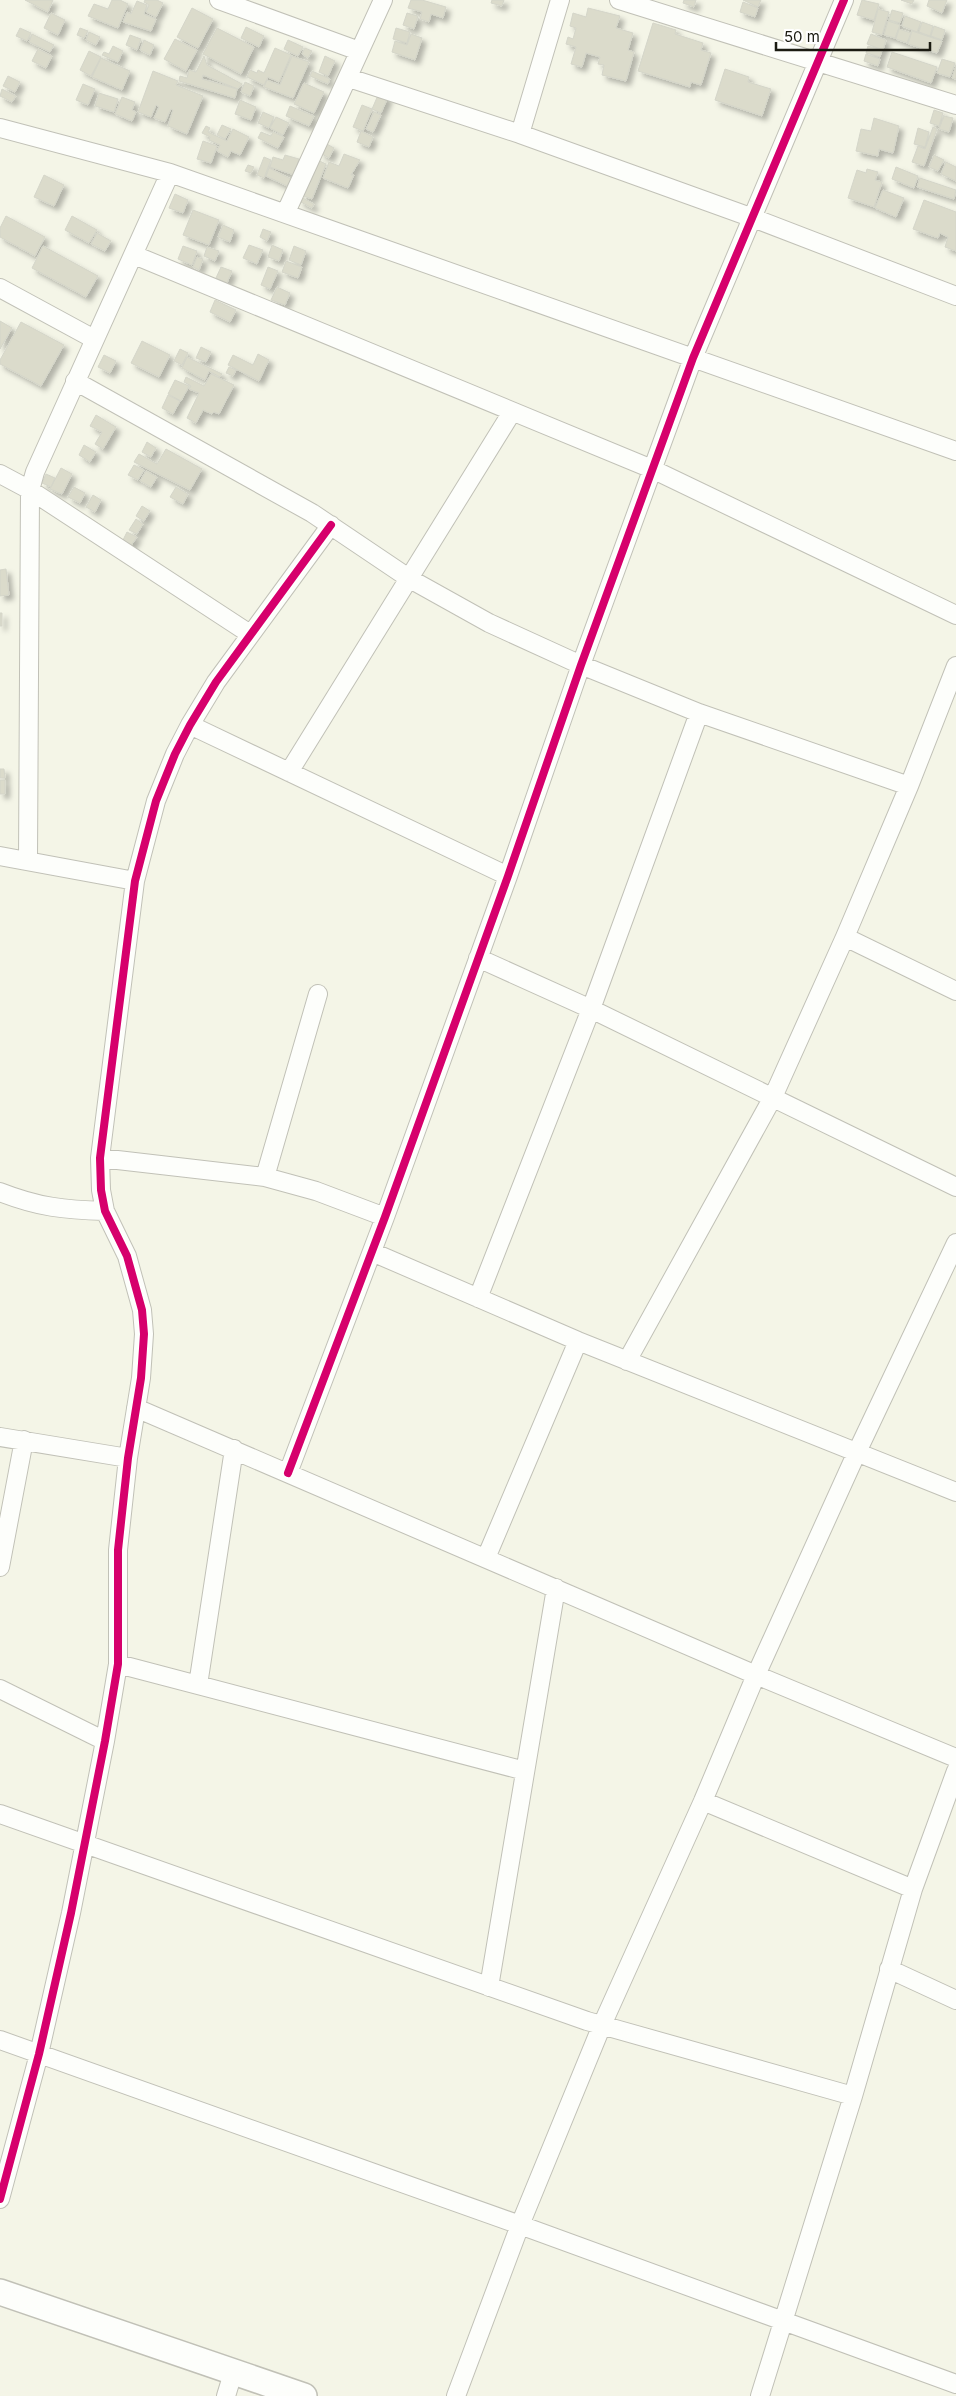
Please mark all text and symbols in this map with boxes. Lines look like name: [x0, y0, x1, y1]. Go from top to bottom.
scale bar: [776, 20, 930, 52]
text: 50 m: [784, 27, 820, 46]

